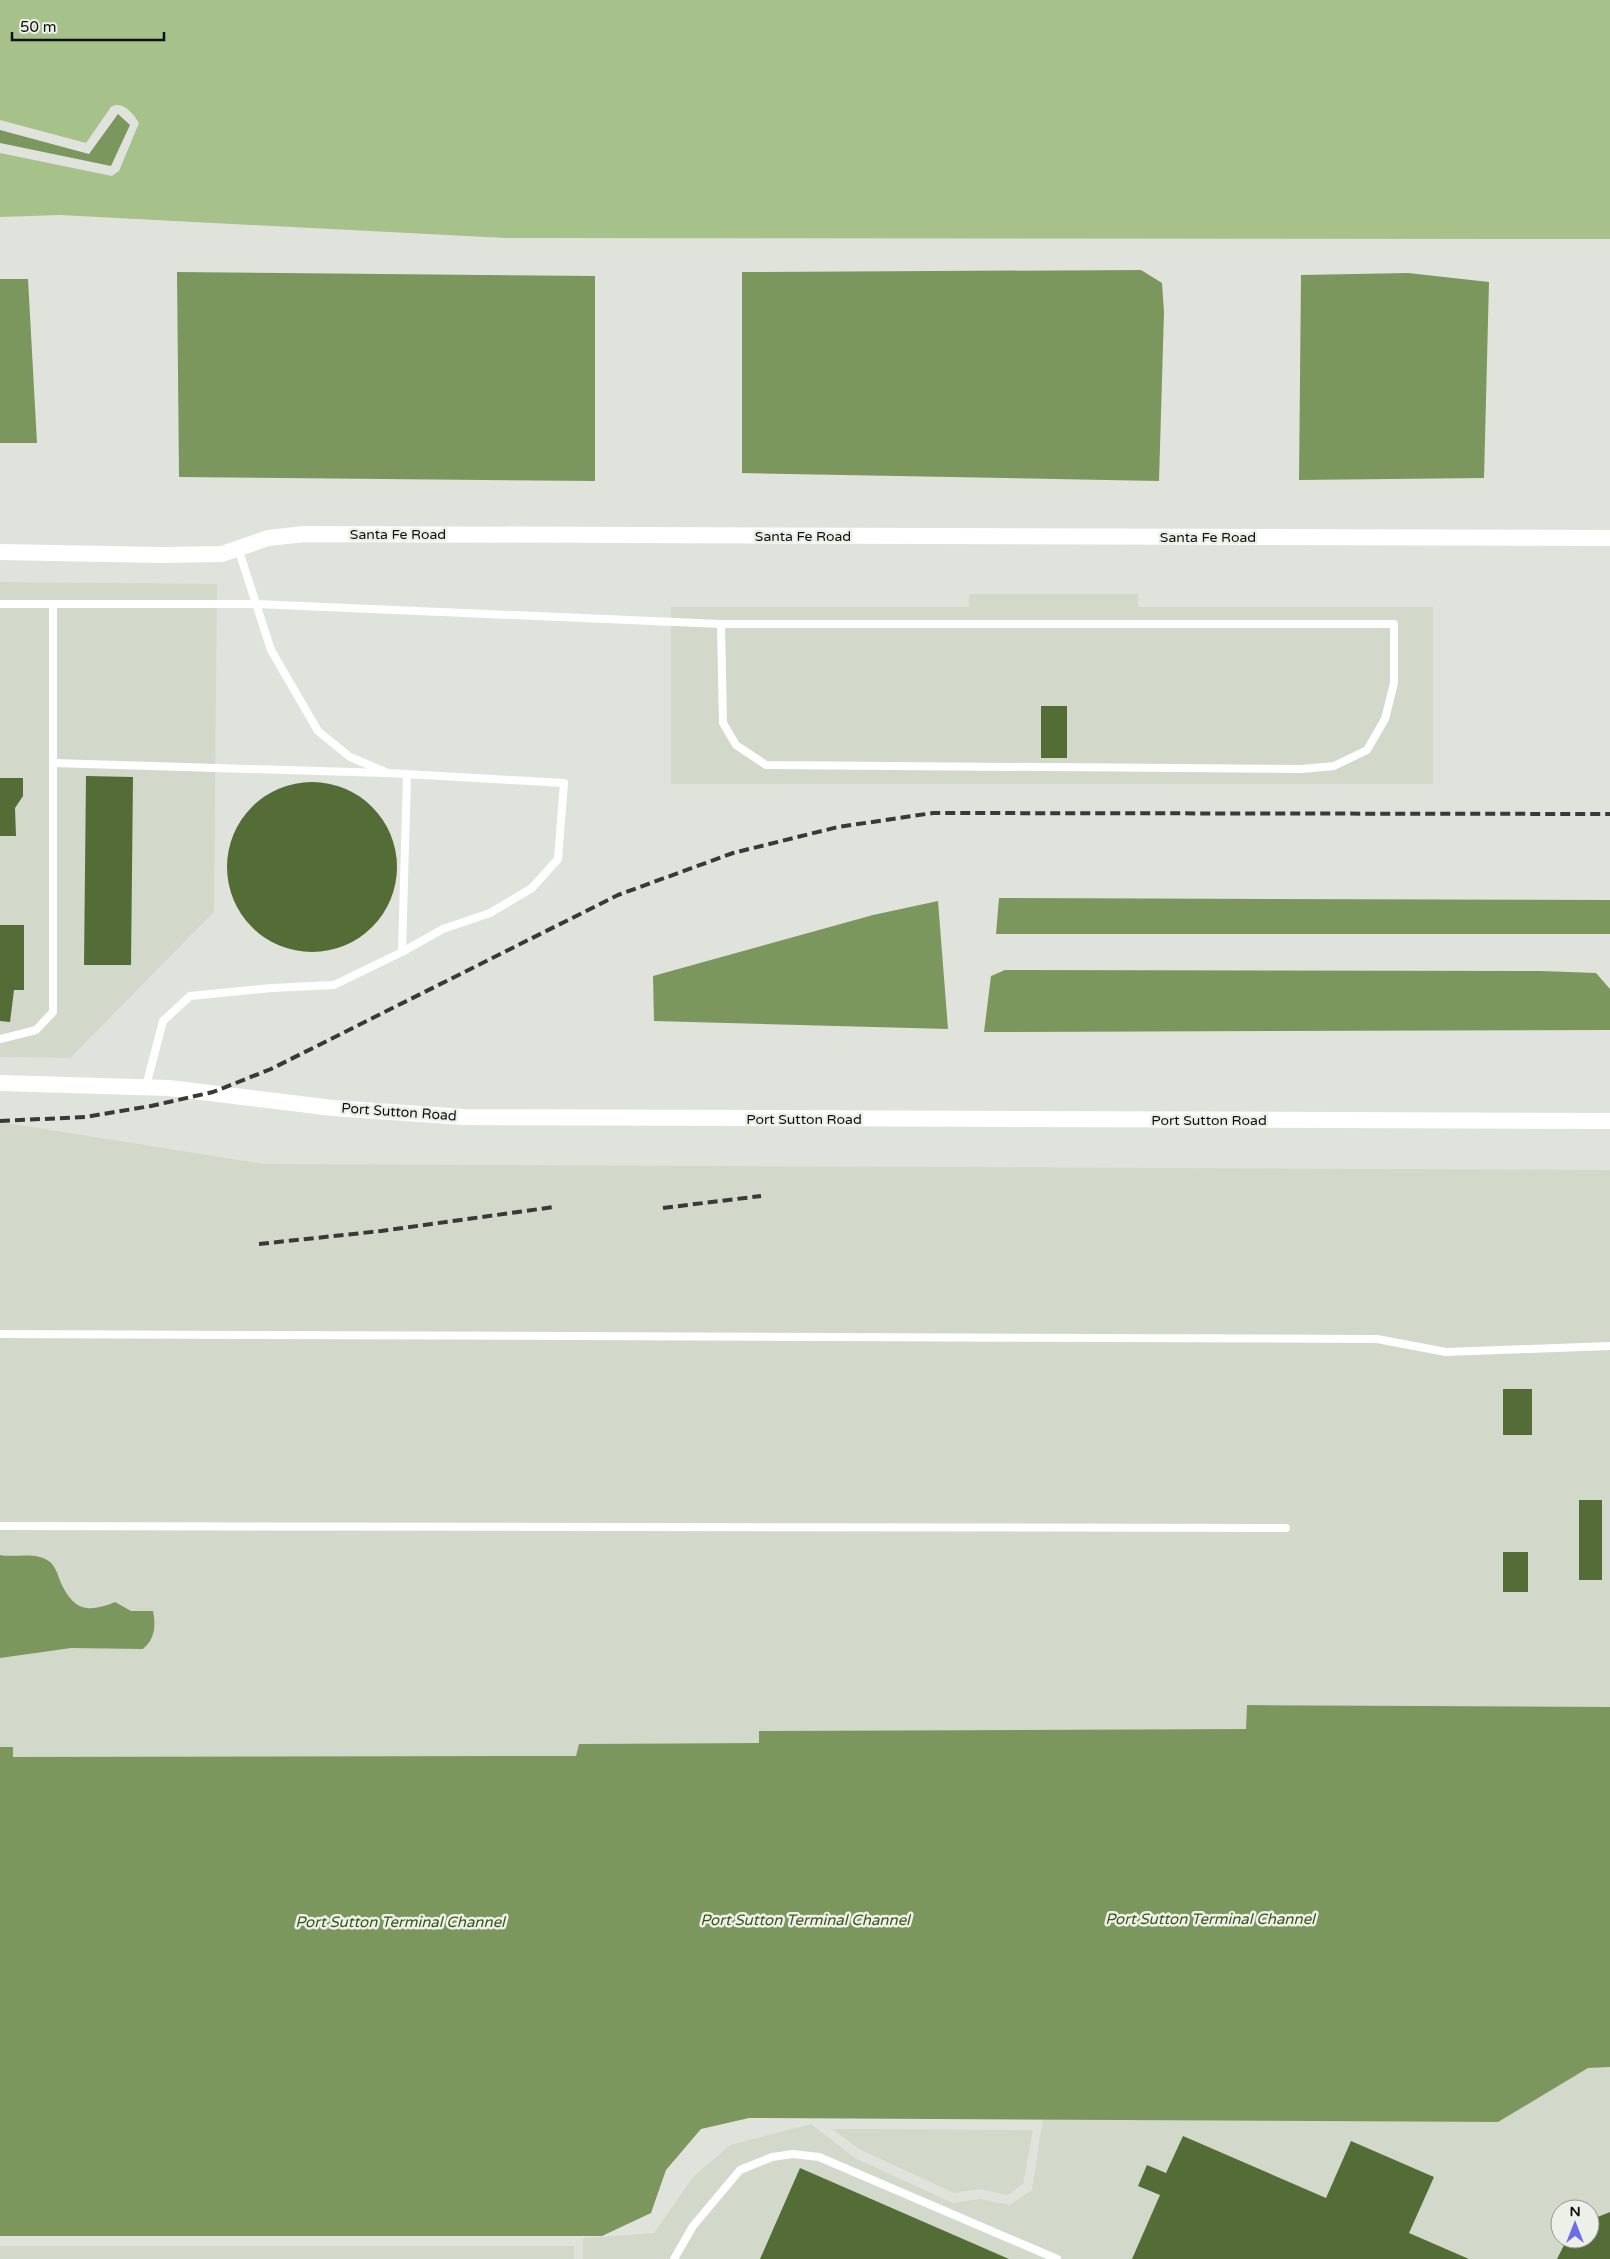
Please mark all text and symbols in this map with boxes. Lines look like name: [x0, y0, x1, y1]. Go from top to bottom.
scale bar: [12, 10, 165, 42]
text: 50 m: [20, 18, 57, 36]
street label: Santa Fe Road: [350, 526, 446, 543]
street label: Santa Fe Road: [755, 528, 851, 545]
street label: Santa Fe Road: [1160, 529, 1256, 546]
street label: Port Sutton Road: [341, 1099, 457, 1125]
street label: Port Sutton Road: [746, 1111, 862, 1128]
street label: Port Sutton Road: [1151, 1112, 1267, 1129]
water label: Port Sutton Terminal Channel: [1105, 1910, 1317, 1928]
water label: Port Sutton Terminal Channel: [700, 1911, 912, 1929]
water label: Port Sutton Terminal Channel: [295, 1913, 507, 1931]
north arrow: [1550, 2199, 1600, 2249]
text: N: [1569, 2203, 1581, 2220]

